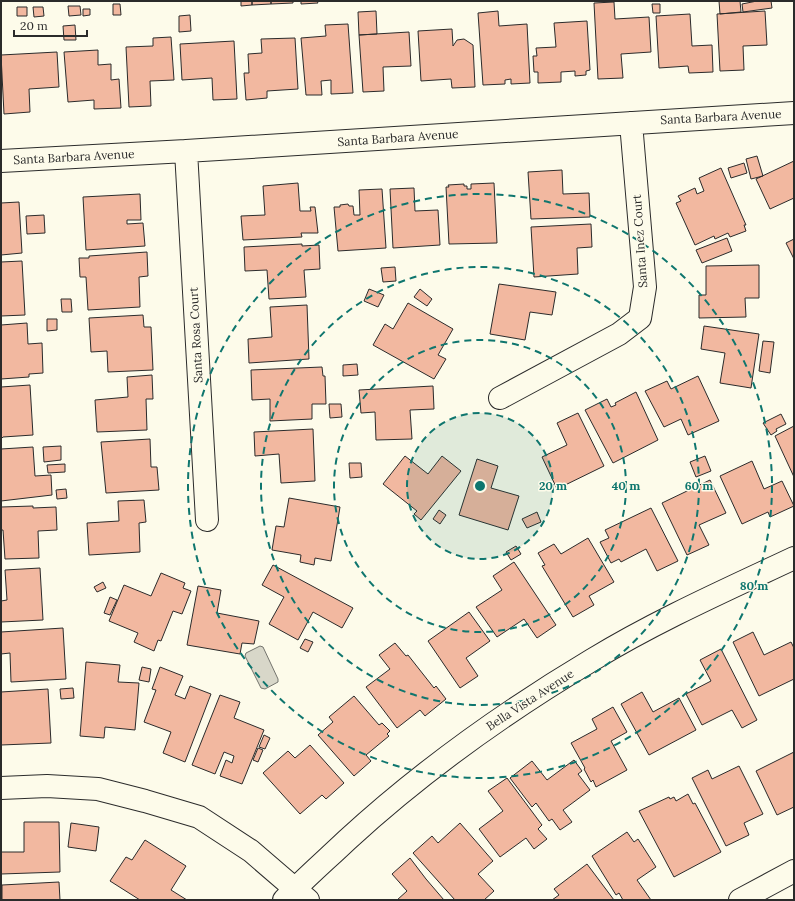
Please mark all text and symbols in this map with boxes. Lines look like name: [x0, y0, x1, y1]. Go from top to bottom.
scale bar: [14, 12, 87, 38]
text: 20 m: [20, 18, 48, 33]
street label: Santa Barbara Avenue: [660, 106, 782, 127]
street label: Santa Barbara Avenue: [337, 126, 459, 149]
street label: Santa Barbara Avenue: [13, 146, 135, 167]
street label: Santa Inez Court: [629, 193, 650, 288]
street label: Santa Rosa Court: [185, 286, 206, 383]
text: 20 m: [539, 478, 567, 493]
text: 40 m: [612, 478, 640, 493]
text: 60 m: [685, 478, 713, 493]
centre of rings: [473, 479, 487, 493]
text: 80 m: [740, 578, 768, 593]
street label: Bella Vista Avenue: [483, 665, 577, 733]

